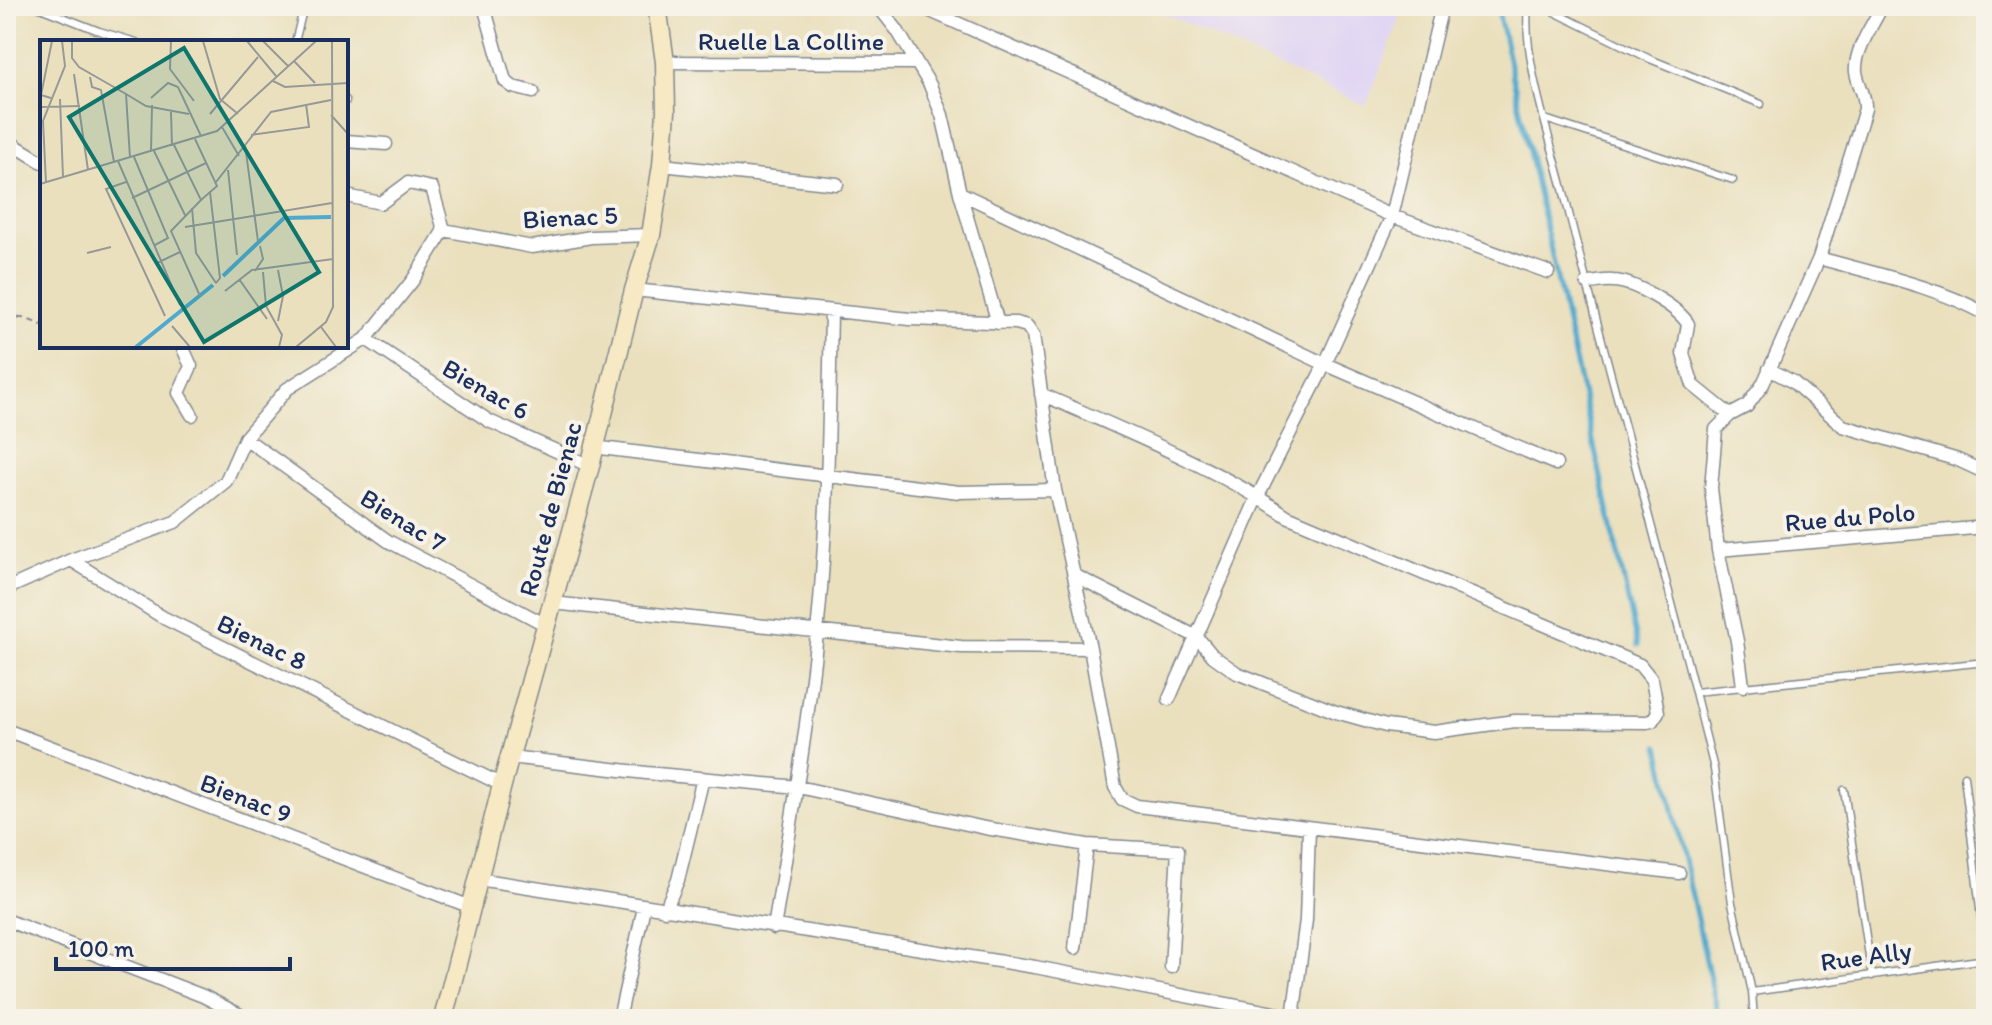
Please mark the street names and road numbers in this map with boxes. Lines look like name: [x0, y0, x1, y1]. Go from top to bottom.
street label: Ruelle La Colline: [698, 25, 884, 57]
street label: Bienac 5: [522, 199, 618, 235]
street label: Bienac 6: [437, 351, 535, 427]
street label: Route de Bienac: [511, 418, 589, 600]
street label: Bienac 7: [354, 481, 452, 559]
street label: Rue du Polo: [1783, 495, 1917, 539]
street label: Bienac 8: [212, 607, 312, 677]
street label: Bienac 9: [196, 766, 296, 830]
street label: Rue Ally: [1818, 934, 1914, 978]

